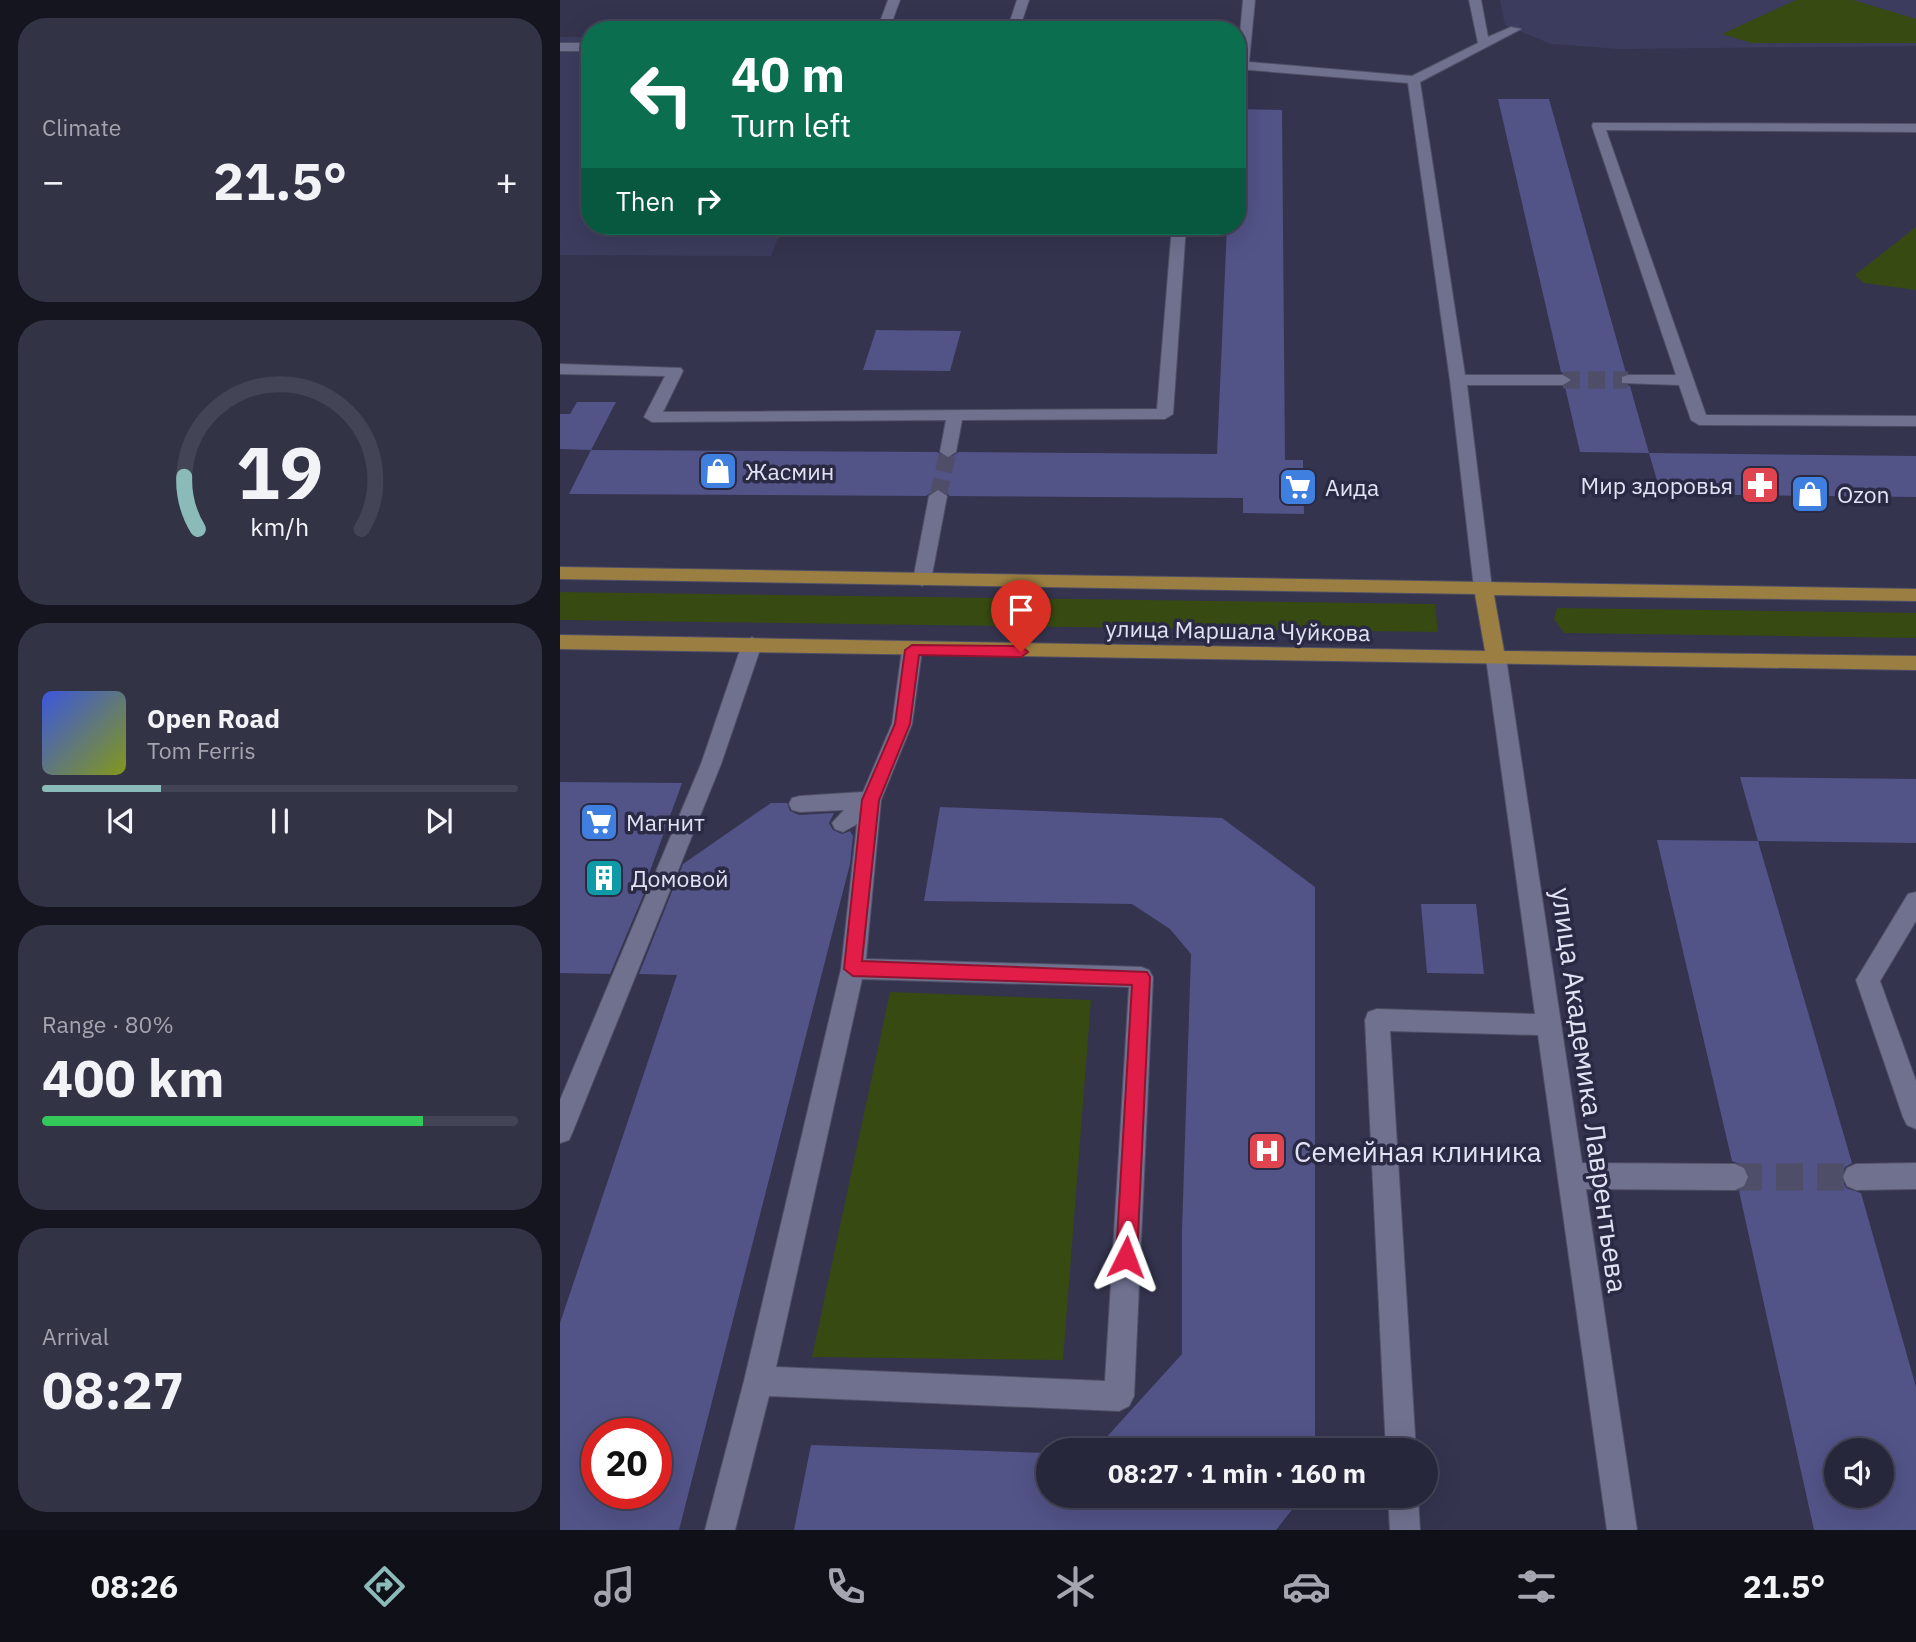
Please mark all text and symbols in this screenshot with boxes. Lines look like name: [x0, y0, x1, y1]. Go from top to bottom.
text: 40 m: [731, 42, 845, 105]
icon: left: [616, 49, 707, 140]
text: Turn left: [731, 104, 851, 146]
text: Climate: [42, 112, 121, 142]
text: 21.5°: [213, 147, 347, 214]
text: −: [42, 156, 65, 205]
text: +: [495, 156, 518, 205]
icon: right: [689, 182, 727, 220]
text: Then: [616, 184, 675, 218]
text: 19: [236, 424, 324, 519]
shop icon: Жасмин: [697, 450, 739, 492]
place label: Жасмин: [745, 456, 834, 486]
pharmacy icon: Мир здоровья: [1739, 464, 1781, 506]
supermarket icon: Аида: [1277, 466, 1319, 508]
place label: Мир здоровья: [1581, 470, 1733, 500]
place label: Аида: [1325, 472, 1379, 502]
shop icon: Ozon: [1789, 473, 1831, 515]
place label: Ozon: [1837, 479, 1890, 509]
text: km/h: [251, 509, 309, 542]
pin: [991, 580, 1051, 652]
icon: arrive: [1002, 591, 1040, 629]
street label: улица Маршала Чуйкова: [1105, 613, 1371, 647]
text: Open Road: [147, 701, 280, 735]
text: Tom Ferris: [147, 735, 256, 765]
supermarket icon: Магнит: [578, 801, 620, 843]
icon: previous: [102, 802, 140, 840]
icon: pause: [261, 802, 299, 840]
icon: next: [420, 802, 458, 840]
place label: Магнит: [626, 807, 705, 837]
building icon: Домовой: [583, 857, 625, 899]
place label: Домовой: [631, 863, 729, 893]
street label: улица Академика Лаврентьева: [1543, 885, 1637, 1295]
text: Range · 80%: [42, 1009, 174, 1039]
text: 400 km: [42, 1044, 224, 1111]
hospital icon: Семейная клиника: [1246, 1130, 1288, 1172]
place label: Семейная клиника: [1294, 1133, 1542, 1170]
position arrow: [1089, 1220, 1163, 1294]
text: Arrival: [42, 1321, 109, 1351]
text: 08:27: [42, 1356, 184, 1423]
speed limit sign: 20: [581, 1418, 672, 1509]
map controls: [1824, 1438, 1894, 1508]
button: sound: [1824, 1438, 1894, 1508]
text: 08:27 · 1 min · 160 m: [1108, 1456, 1366, 1490]
icon: directions: [360, 1562, 409, 1611]
icon: music: [590, 1562, 639, 1611]
icon: phone: [821, 1562, 870, 1611]
icon: climate: [1051, 1562, 1100, 1611]
icon: car: [1282, 1562, 1331, 1611]
icon: filters: [1512, 1562, 1561, 1611]
text: 08:26: [91, 1565, 178, 1607]
text: 21.5°: [1743, 1565, 1825, 1607]

